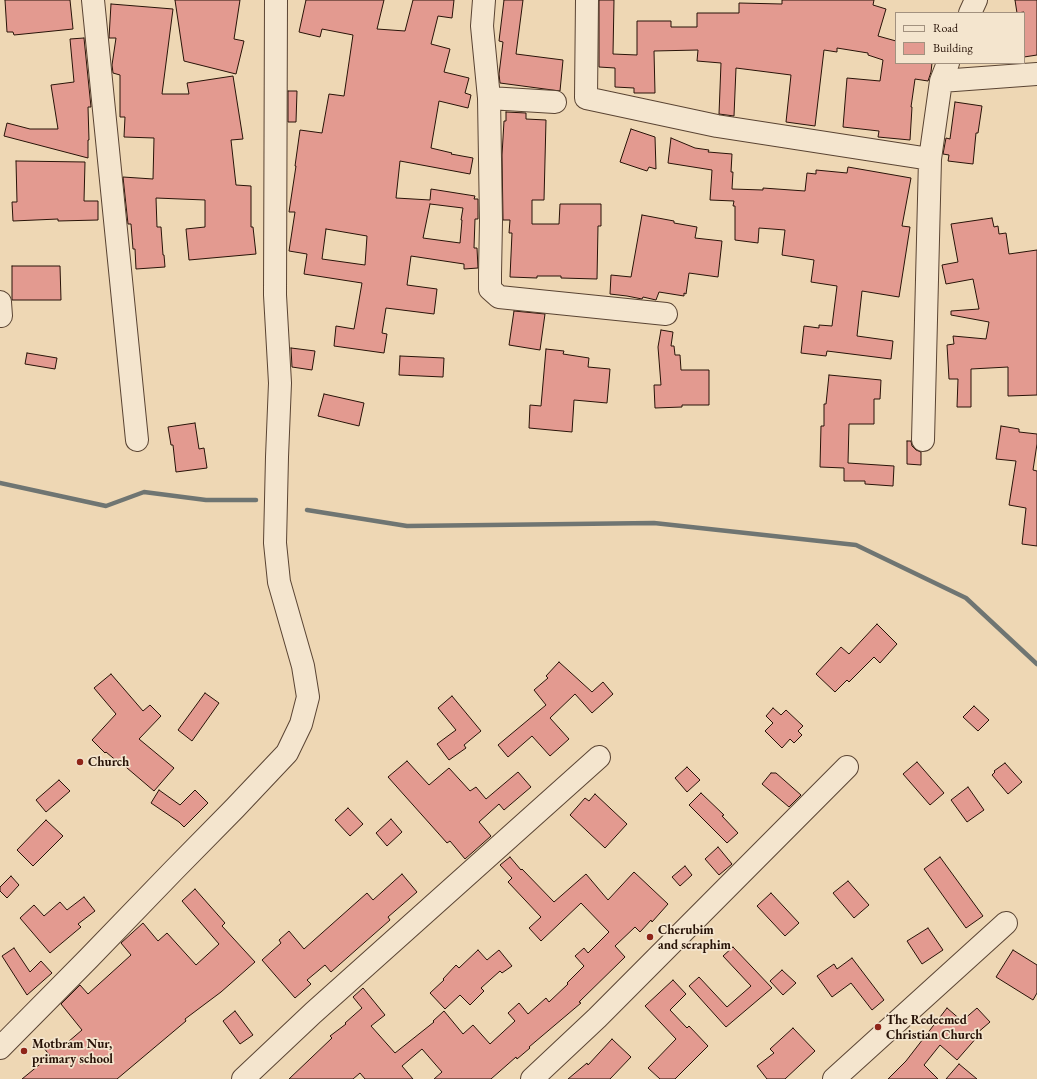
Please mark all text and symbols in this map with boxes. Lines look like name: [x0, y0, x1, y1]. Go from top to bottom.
legend: [895, 12, 1025, 64]
text: Road: [933, 20, 958, 36]
text: Building: [933, 40, 973, 56]
place label: Church: [88, 754, 129, 770]
marker: Church: [75, 757, 85, 767]
place label: Cherubim and seraphim: [658, 922, 731, 953]
marker: Cherubim and seraphim: [645, 932, 655, 942]
place label: The Redeemed Christian Church: [886, 1012, 983, 1043]
marker: The Redeemed Christian Church: [873, 1022, 883, 1032]
place label: Motbram Nur, primary school: [32, 1036, 113, 1067]
marker: Motbram Nur, primary school: [19, 1046, 29, 1056]

